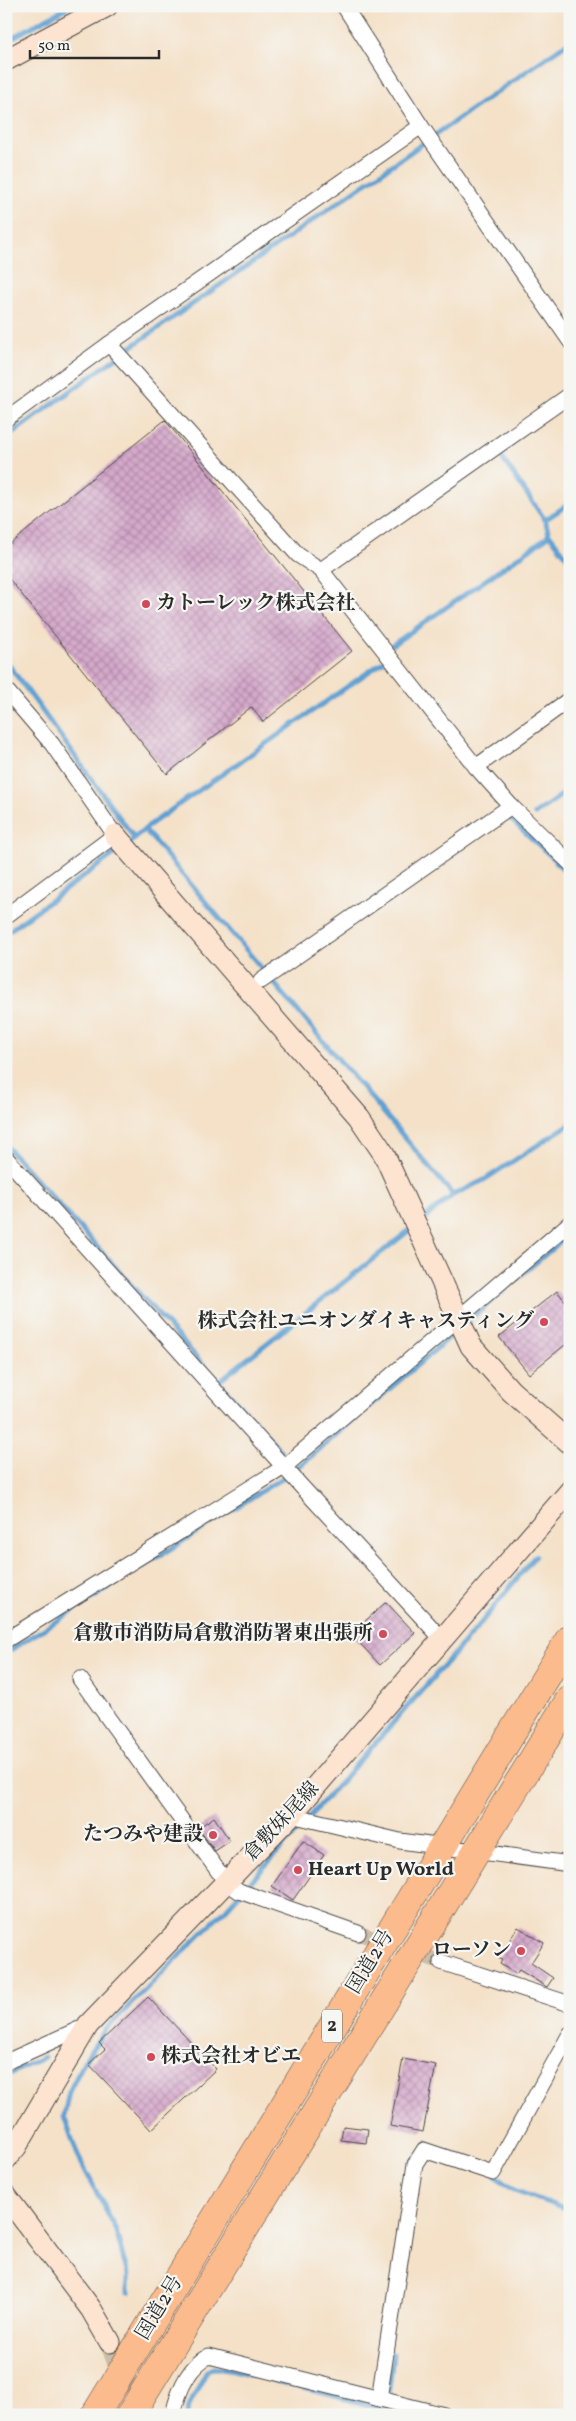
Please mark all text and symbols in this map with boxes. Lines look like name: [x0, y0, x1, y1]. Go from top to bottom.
scale bar: [30, 28, 159, 60]
text: 50 m: [38, 36, 70, 57]
place label: カトーレック株式会社: [156, 590, 355, 618]
marker: カトーレック株式会社: [140, 598, 152, 610]
place label: 株式会社ユニオンダイキャスティング: [198, 1308, 534, 1336]
marker: 株式会社ユニオンダイキャスティング: [538, 1316, 550, 1328]
place label: 倉敷市消防局倉敷消防署東出張所: [73, 1620, 373, 1648]
marker: 倉敷市消防局倉敷消防署東出張所: [377, 1628, 389, 1640]
street label: 倉敷妹尾線: [238, 1776, 326, 1868]
place label: たつみや建設: [83, 1821, 203, 1849]
marker: たつみや建設: [207, 1829, 219, 1841]
place label: Heart Up World: [308, 1856, 454, 1884]
marker: Heart Up World: [292, 1864, 304, 1876]
street label: 国道2号: [341, 1924, 401, 2000]
place label: ローソン: [432, 1937, 511, 1965]
marker: ローソン: [515, 1945, 527, 1957]
road number: 2: [322, 2010, 342, 2042]
place label: 株式会社オビエ: [161, 2043, 301, 2071]
marker: 株式会社オビエ: [145, 2051, 157, 2063]
street label: 国道2号: [130, 2270, 190, 2346]

